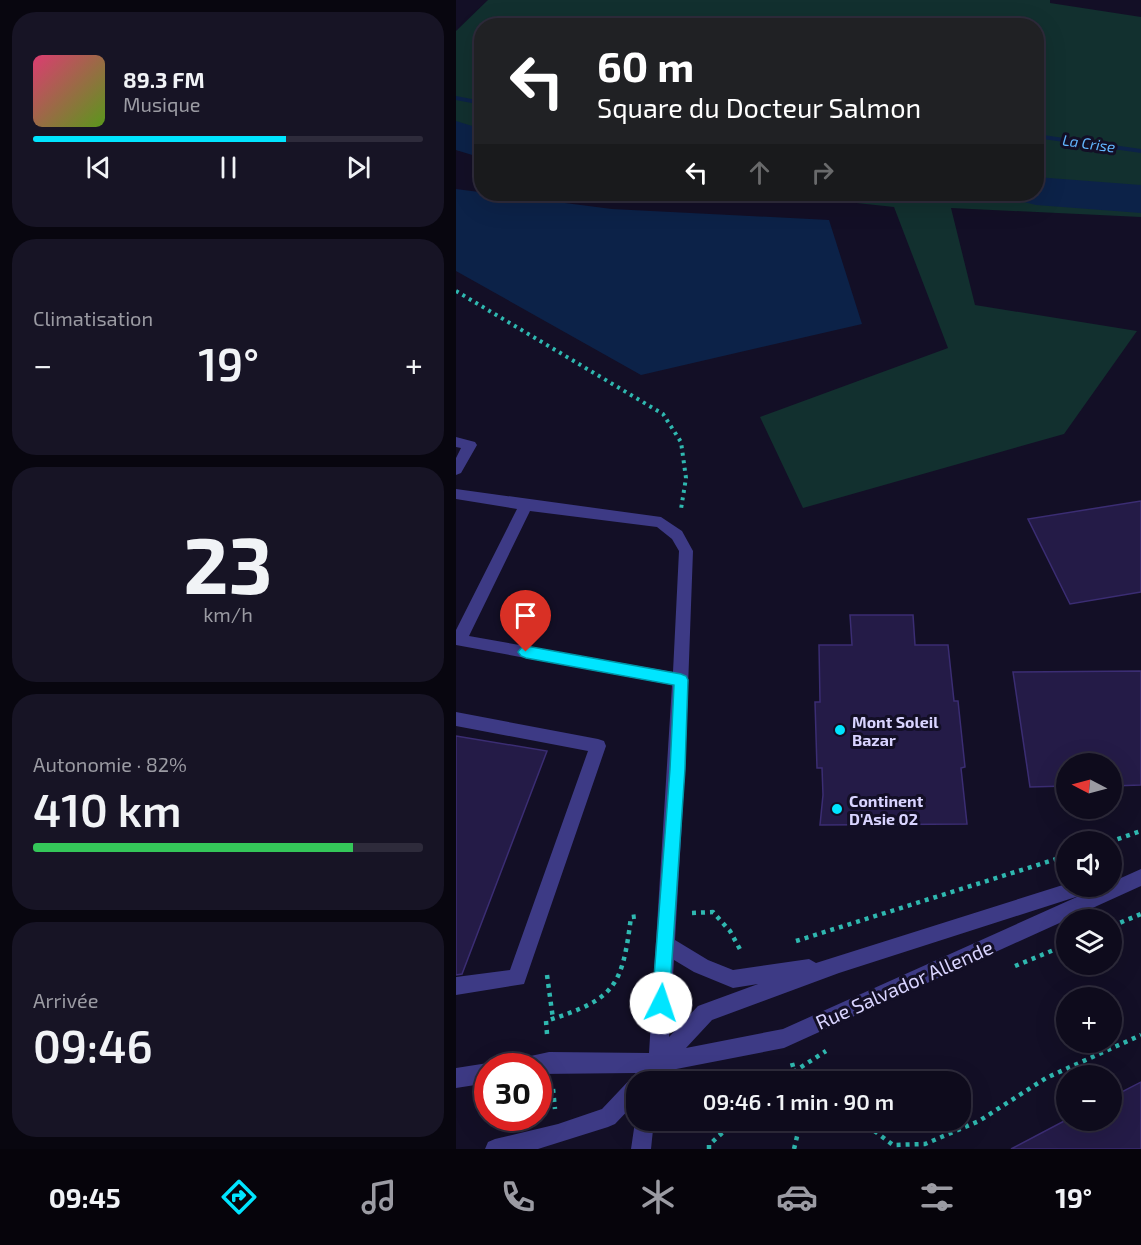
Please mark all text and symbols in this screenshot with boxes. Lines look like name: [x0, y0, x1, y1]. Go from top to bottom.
text: 60 m: [597, 40, 694, 90]
icon: left: [498, 42, 576, 120]
text: 89.3 FM: [123, 66, 205, 92]
text: Square du Docteur Salmon: [597, 91, 921, 123]
text: Musique: [123, 92, 201, 116]
water label: La Crise: [1061, 130, 1117, 156]
icon: previous: [82, 151, 115, 184]
icon: pause: [212, 151, 245, 184]
icon: next: [342, 151, 375, 184]
icon: left: [680, 156, 713, 189]
icon: ahead: [743, 156, 776, 189]
icon: right: [806, 156, 839, 189]
text: Climatisation: [33, 306, 153, 330]
text: 19°: [198, 336, 259, 390]
text: −: [33, 344, 52, 384]
text: +: [405, 344, 423, 384]
text: 23: [183, 516, 273, 610]
pin: [500, 590, 551, 652]
icon: arrive: [509, 599, 542, 632]
text: km/h: [203, 602, 253, 626]
place label: Mont Soleil Bazar: [852, 712, 939, 749]
marker: Mont Soleil Bazar: [833, 723, 847, 737]
text: Autonomie · 82%: [33, 752, 187, 776]
north arrow: [1056, 753, 1122, 819]
map controls: [1056, 753, 1122, 1131]
text: 410 km: [33, 782, 182, 836]
place label: Continent D'Asie 02: [849, 791, 924, 828]
marker: Continent D'Asie 02: [830, 802, 844, 816]
button: sound: [1056, 831, 1122, 897]
button: layers: [1056, 909, 1122, 975]
street label: Rue Salvador Allende: [812, 934, 996, 1034]
position arrow: [629, 971, 693, 1035]
button: +: [1056, 987, 1122, 1053]
text: Arrivée: [33, 988, 98, 1012]
text: 09:46: [33, 1018, 153, 1072]
speed limit sign: 30: [474, 1053, 552, 1131]
button: −: [1056, 1065, 1122, 1131]
text: 09:46 · 1 min · 90 m: [703, 1088, 894, 1114]
icon: directions: [218, 1176, 260, 1218]
icon: music: [358, 1176, 400, 1218]
icon: phone: [497, 1176, 539, 1218]
icon: climate: [637, 1176, 679, 1218]
icon: car: [776, 1176, 818, 1218]
icon: filters: [916, 1176, 958, 1218]
text: 09:45: [49, 1181, 121, 1213]
text: 19°: [1055, 1181, 1092, 1213]

